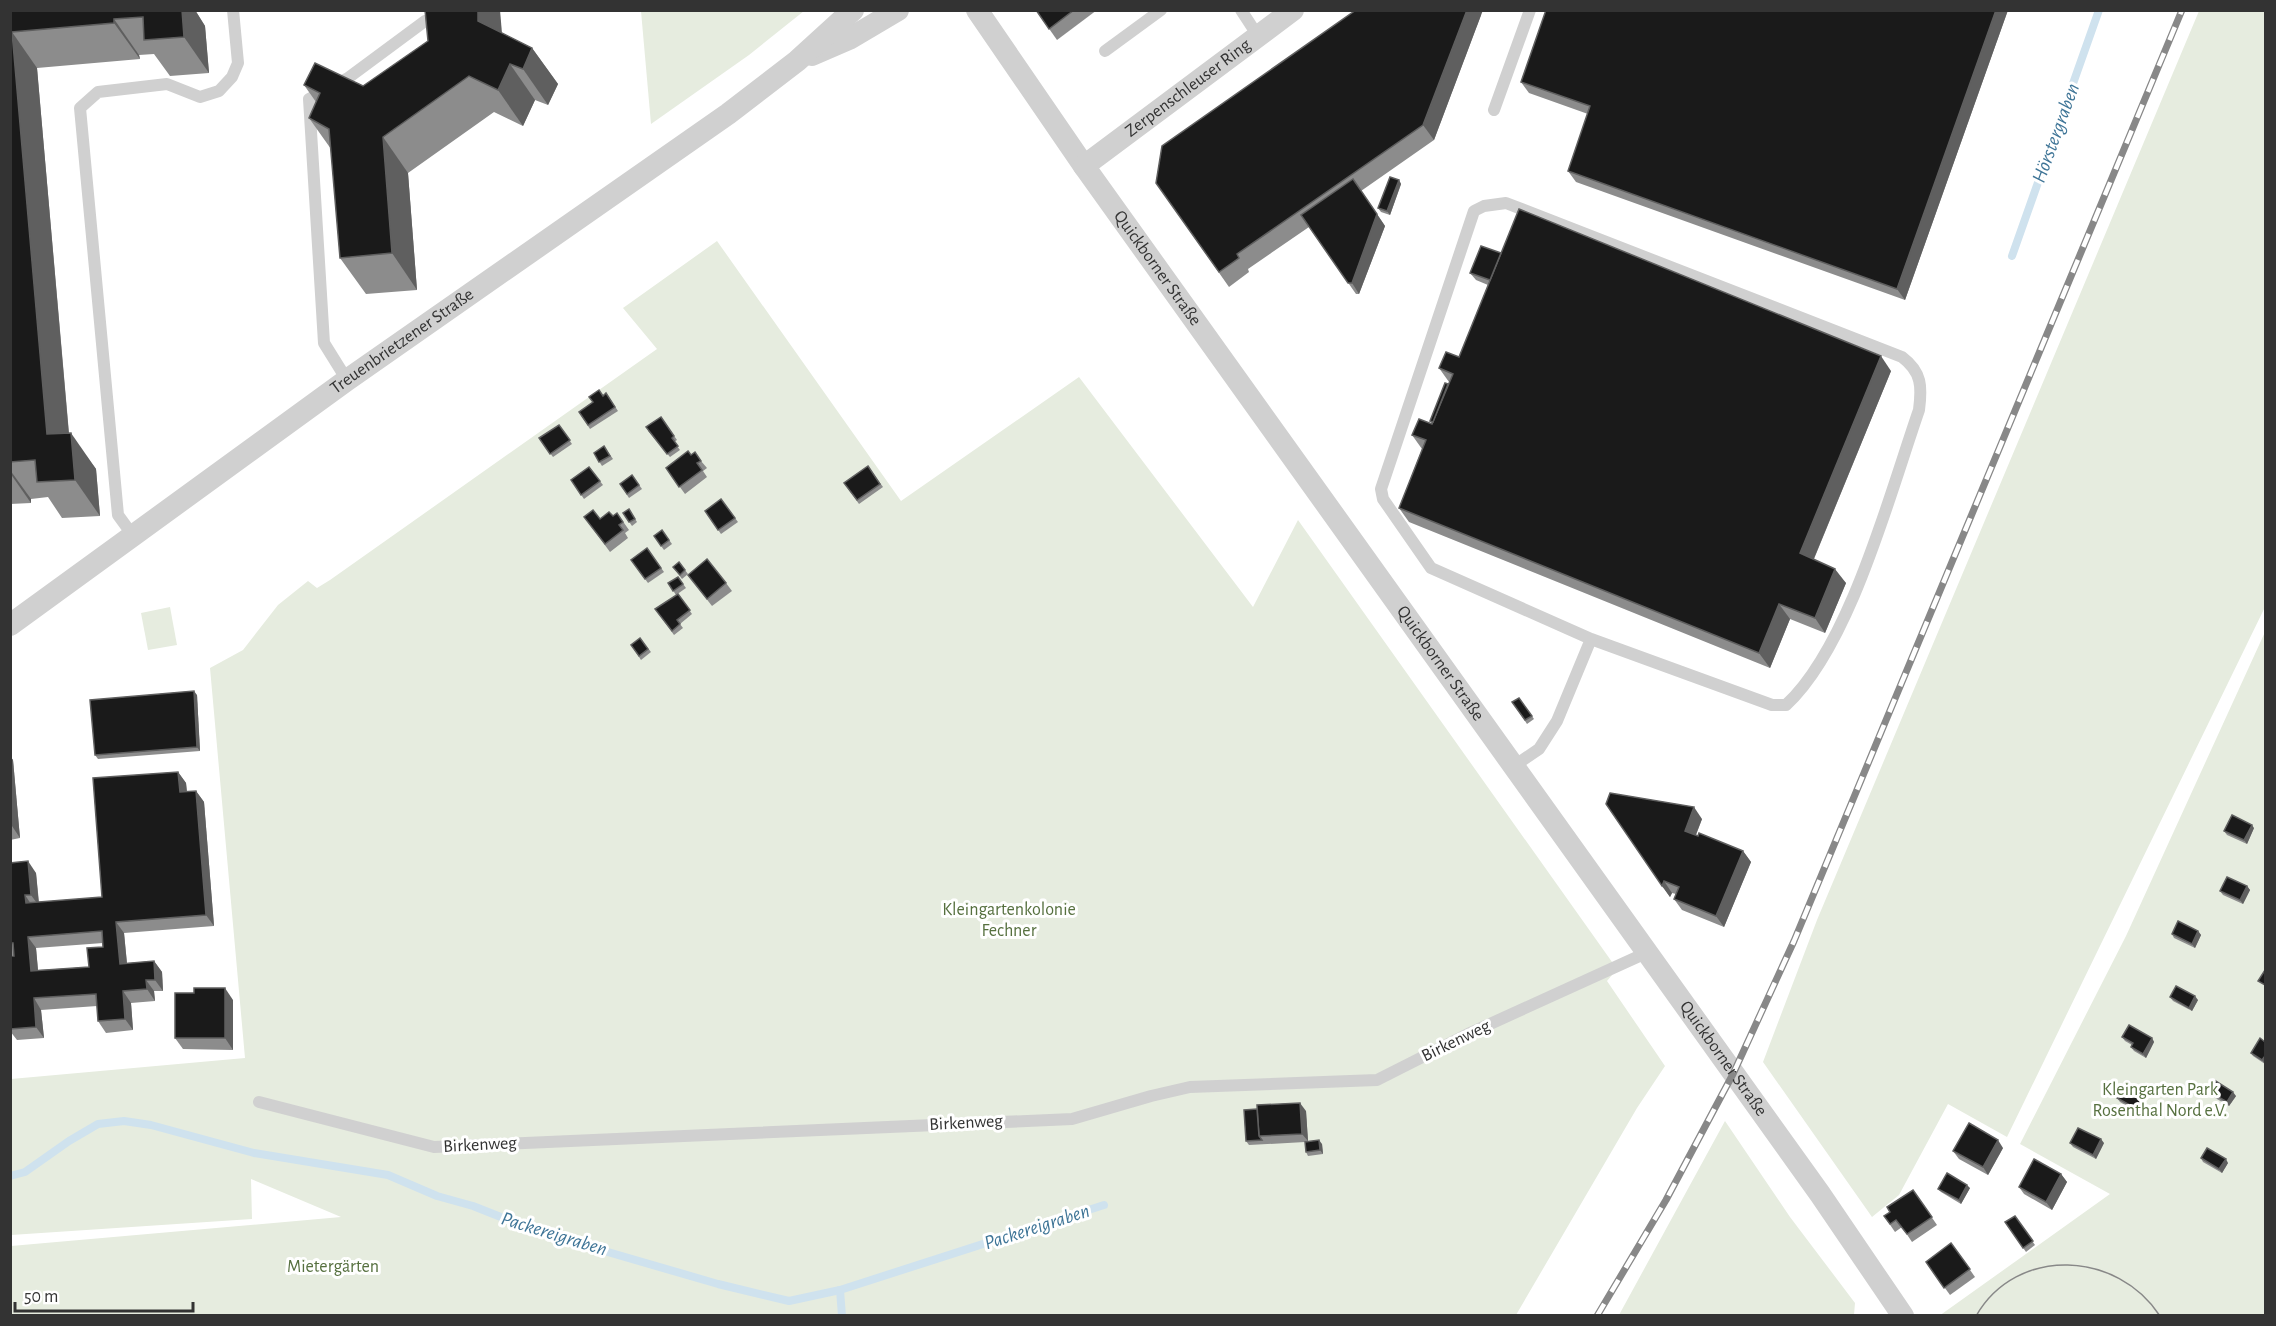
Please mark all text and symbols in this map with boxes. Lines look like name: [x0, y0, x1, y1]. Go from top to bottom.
street label: Zerpenschleuser Ring: [1122, 36, 1254, 141]
water label: Hörstergraben: [2029, 81, 2083, 185]
street label: Quickborner Straße: [1110, 207, 1204, 329]
street label: Treuenbrietzener Straße: [327, 285, 477, 398]
street label: Quickborner Straße: [1393, 603, 1487, 724]
park label: Kleingartenkolonie Fechner: [942, 901, 1076, 940]
street label: Quickborner Straße: [1676, 998, 1770, 1120]
street label: Birkenweg: [1419, 1017, 1493, 1065]
park label: Kleingarten Park Rosenthal Nord e.V.: [2093, 1081, 2227, 1120]
street label: Birkenweg: [929, 1112, 1004, 1134]
street label: Birkenweg: [443, 1134, 518, 1156]
water label: Packereigraben: [982, 1201, 1092, 1253]
water label: Packereigraben: [499, 1208, 609, 1260]
park label: Mietergärten: [287, 1258, 379, 1276]
scale bar: [15, 1275, 194, 1313]
text: 50 m: [24, 1288, 58, 1306]

